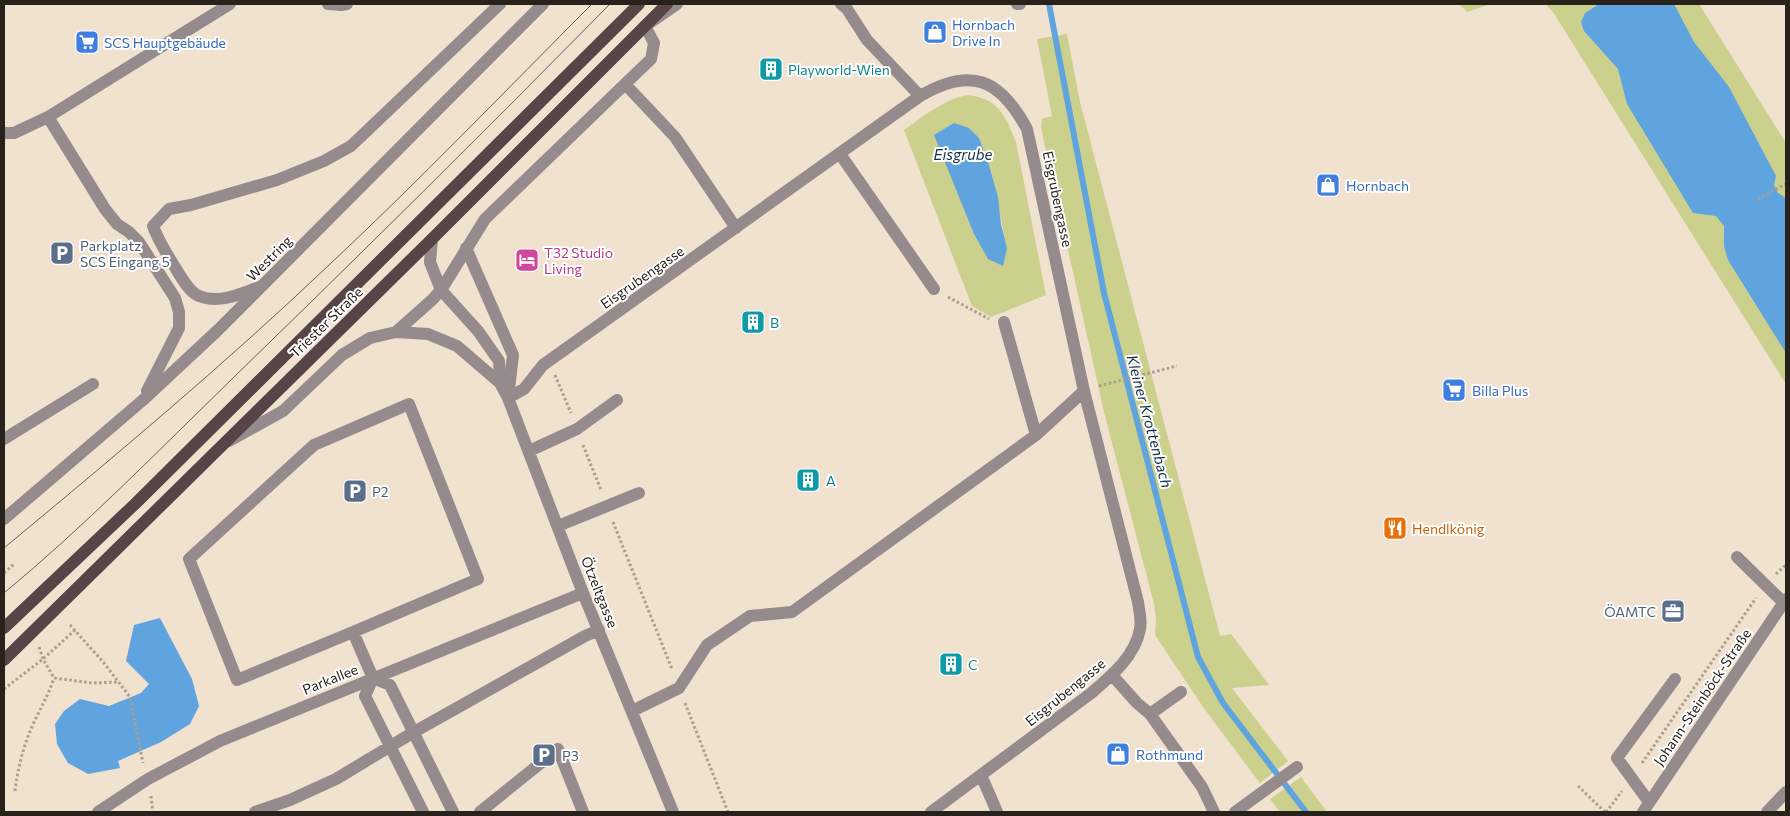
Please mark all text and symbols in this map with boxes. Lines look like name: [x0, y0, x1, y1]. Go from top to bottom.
place label: Hornbach Drive In: [952, 16, 1015, 49]
shop icon: Hornbach Drive In: [922, 19, 948, 45]
supermarket icon: SCS Hauptgebäude: [74, 29, 100, 55]
place label: SCS Hauptgebäude: [104, 34, 226, 51]
building icon: Playworld-Wien: [758, 56, 784, 82]
place label: Playworld-Wien: [788, 61, 890, 78]
water label: Eisgrube: [934, 145, 993, 163]
street label: Eisgrubengasse: [1040, 149, 1076, 249]
shop icon: Hornbach: [1315, 172, 1341, 198]
place label: Hornbach: [1346, 177, 1409, 194]
street label: Westring: [243, 231, 296, 284]
place label: Parkplatz SCS Eingang 5: [80, 237, 170, 270]
parking icon: Parkplatz SCS Eingang 5: [49, 240, 75, 266]
street label: Eisgrubengasse: [597, 242, 687, 312]
place label: T32 Studio Living: [544, 244, 613, 277]
hotel icon: T32 Studio Living: [514, 247, 540, 273]
street label: Triester Straße: [286, 283, 366, 361]
building icon: B: [740, 309, 766, 335]
place label: B: [770, 314, 779, 331]
water label: Kleiner Krottenbach: [1124, 353, 1176, 489]
supermarket icon: Billa Plus: [1441, 377, 1467, 403]
place label: Billa Plus: [1472, 382, 1528, 399]
building icon: A: [795, 467, 821, 493]
place label: A: [826, 472, 836, 489]
parking icon: P2: [342, 478, 368, 504]
place label: P2: [372, 483, 389, 500]
restaurant icon: Hendlkönig: [1382, 515, 1408, 541]
place label: Hendlkönig: [1412, 520, 1485, 537]
street label: Ötzeltgasse: [578, 554, 622, 630]
office icon: ÖAMTC: [1660, 598, 1686, 624]
place label: ÖAMTC: [1604, 603, 1656, 620]
street label: Johann-Steinböck-Straße: [1650, 625, 1754, 769]
building icon: C: [938, 651, 964, 677]
street label: Eisgrubengasse: [1022, 655, 1108, 729]
place label: C: [968, 656, 978, 673]
street label: Parkallee: [300, 660, 360, 698]
shop icon: Rothmund: [1105, 741, 1131, 767]
parking icon: P3: [531, 742, 557, 768]
place label: Rothmund: [1136, 746, 1203, 763]
place label: P3: [562, 747, 579, 764]

